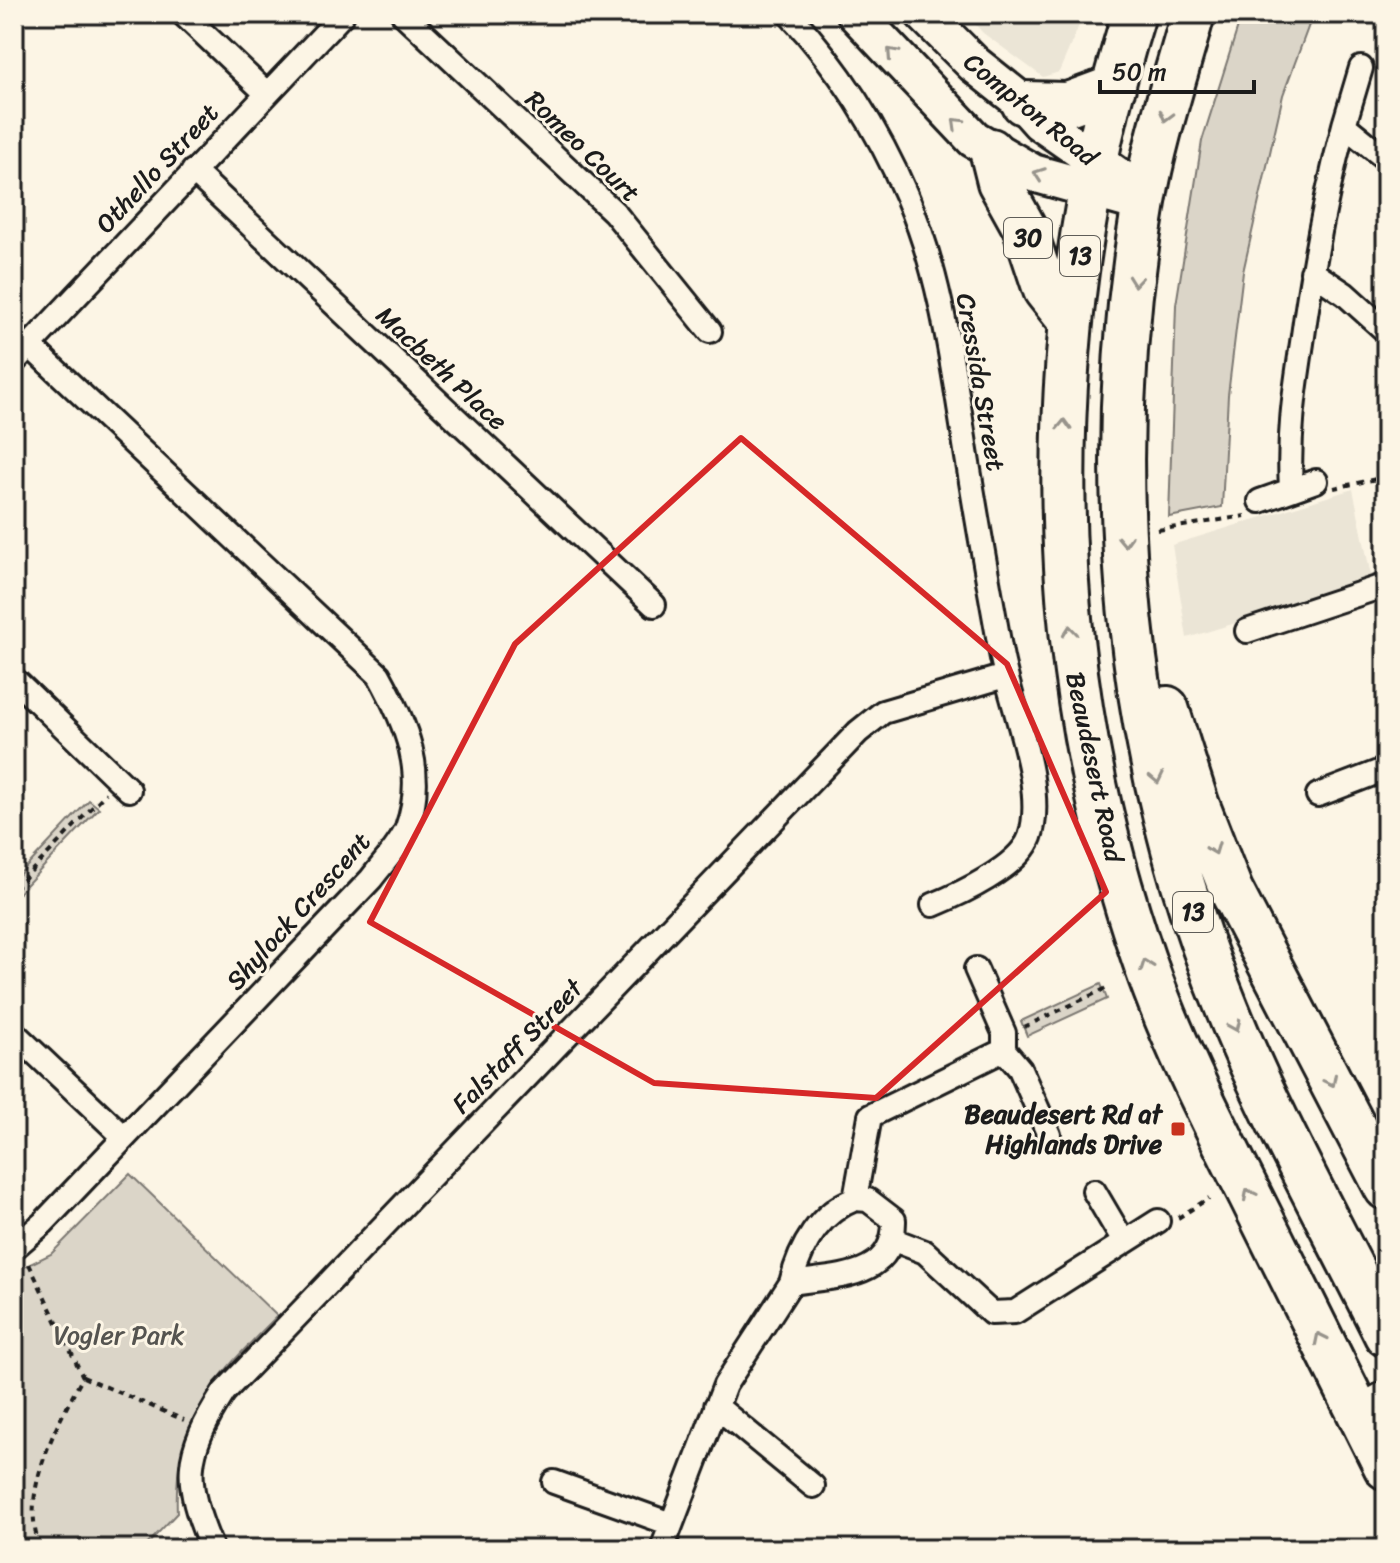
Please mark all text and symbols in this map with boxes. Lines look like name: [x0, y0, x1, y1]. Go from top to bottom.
street label: Compton Road: [953, 40, 1111, 180]
scale bar: [1100, 44, 1254, 94]
one-way arrow: [887, 48, 901, 63]
text: 50 m: [1112, 51, 1167, 93]
street label: Romeo Court: [514, 78, 652, 214]
street label: Othello Street: [84, 92, 230, 244]
one-way arrow: [1158, 109, 1175, 123]
one-way arrow: [952, 118, 966, 133]
one-way arrow: [1033, 168, 1047, 184]
road number: 30: [1004, 218, 1052, 258]
road number: 13: [1060, 236, 1100, 276]
one-way arrow: [1127, 274, 1144, 288]
street label: Cressida Street: [943, 289, 1019, 475]
street label: Macbeth Place: [365, 294, 519, 442]
one-way arrow: [1055, 418, 1072, 431]
one-way arrow: [1117, 535, 1134, 548]
one-way arrow: [1061, 624, 1078, 637]
street label: Beaudesert Road: [1052, 668, 1138, 869]
one-way arrow: [1148, 771, 1165, 785]
street label: Shylock Crescent: [214, 821, 382, 1001]
one-way arrow: [1204, 841, 1221, 855]
road number: 13: [1173, 892, 1213, 932]
one-way arrow: [1139, 959, 1156, 973]
street label: Falstaff Street: [440, 966, 595, 1125]
one-way arrow: [1225, 1018, 1241, 1032]
one-way arrow: [1321, 1073, 1337, 1087]
place label: Beaudesert Rd at Highlands Drive: [964, 1091, 1164, 1167]
marker: Beaudesert Rd at Highlands Drive: [1169, 1120, 1187, 1138]
one-way arrow: [1243, 1187, 1259, 1202]
park label: Vogler Park: [53, 1312, 185, 1358]
one-way arrow: [1314, 1332, 1330, 1346]

